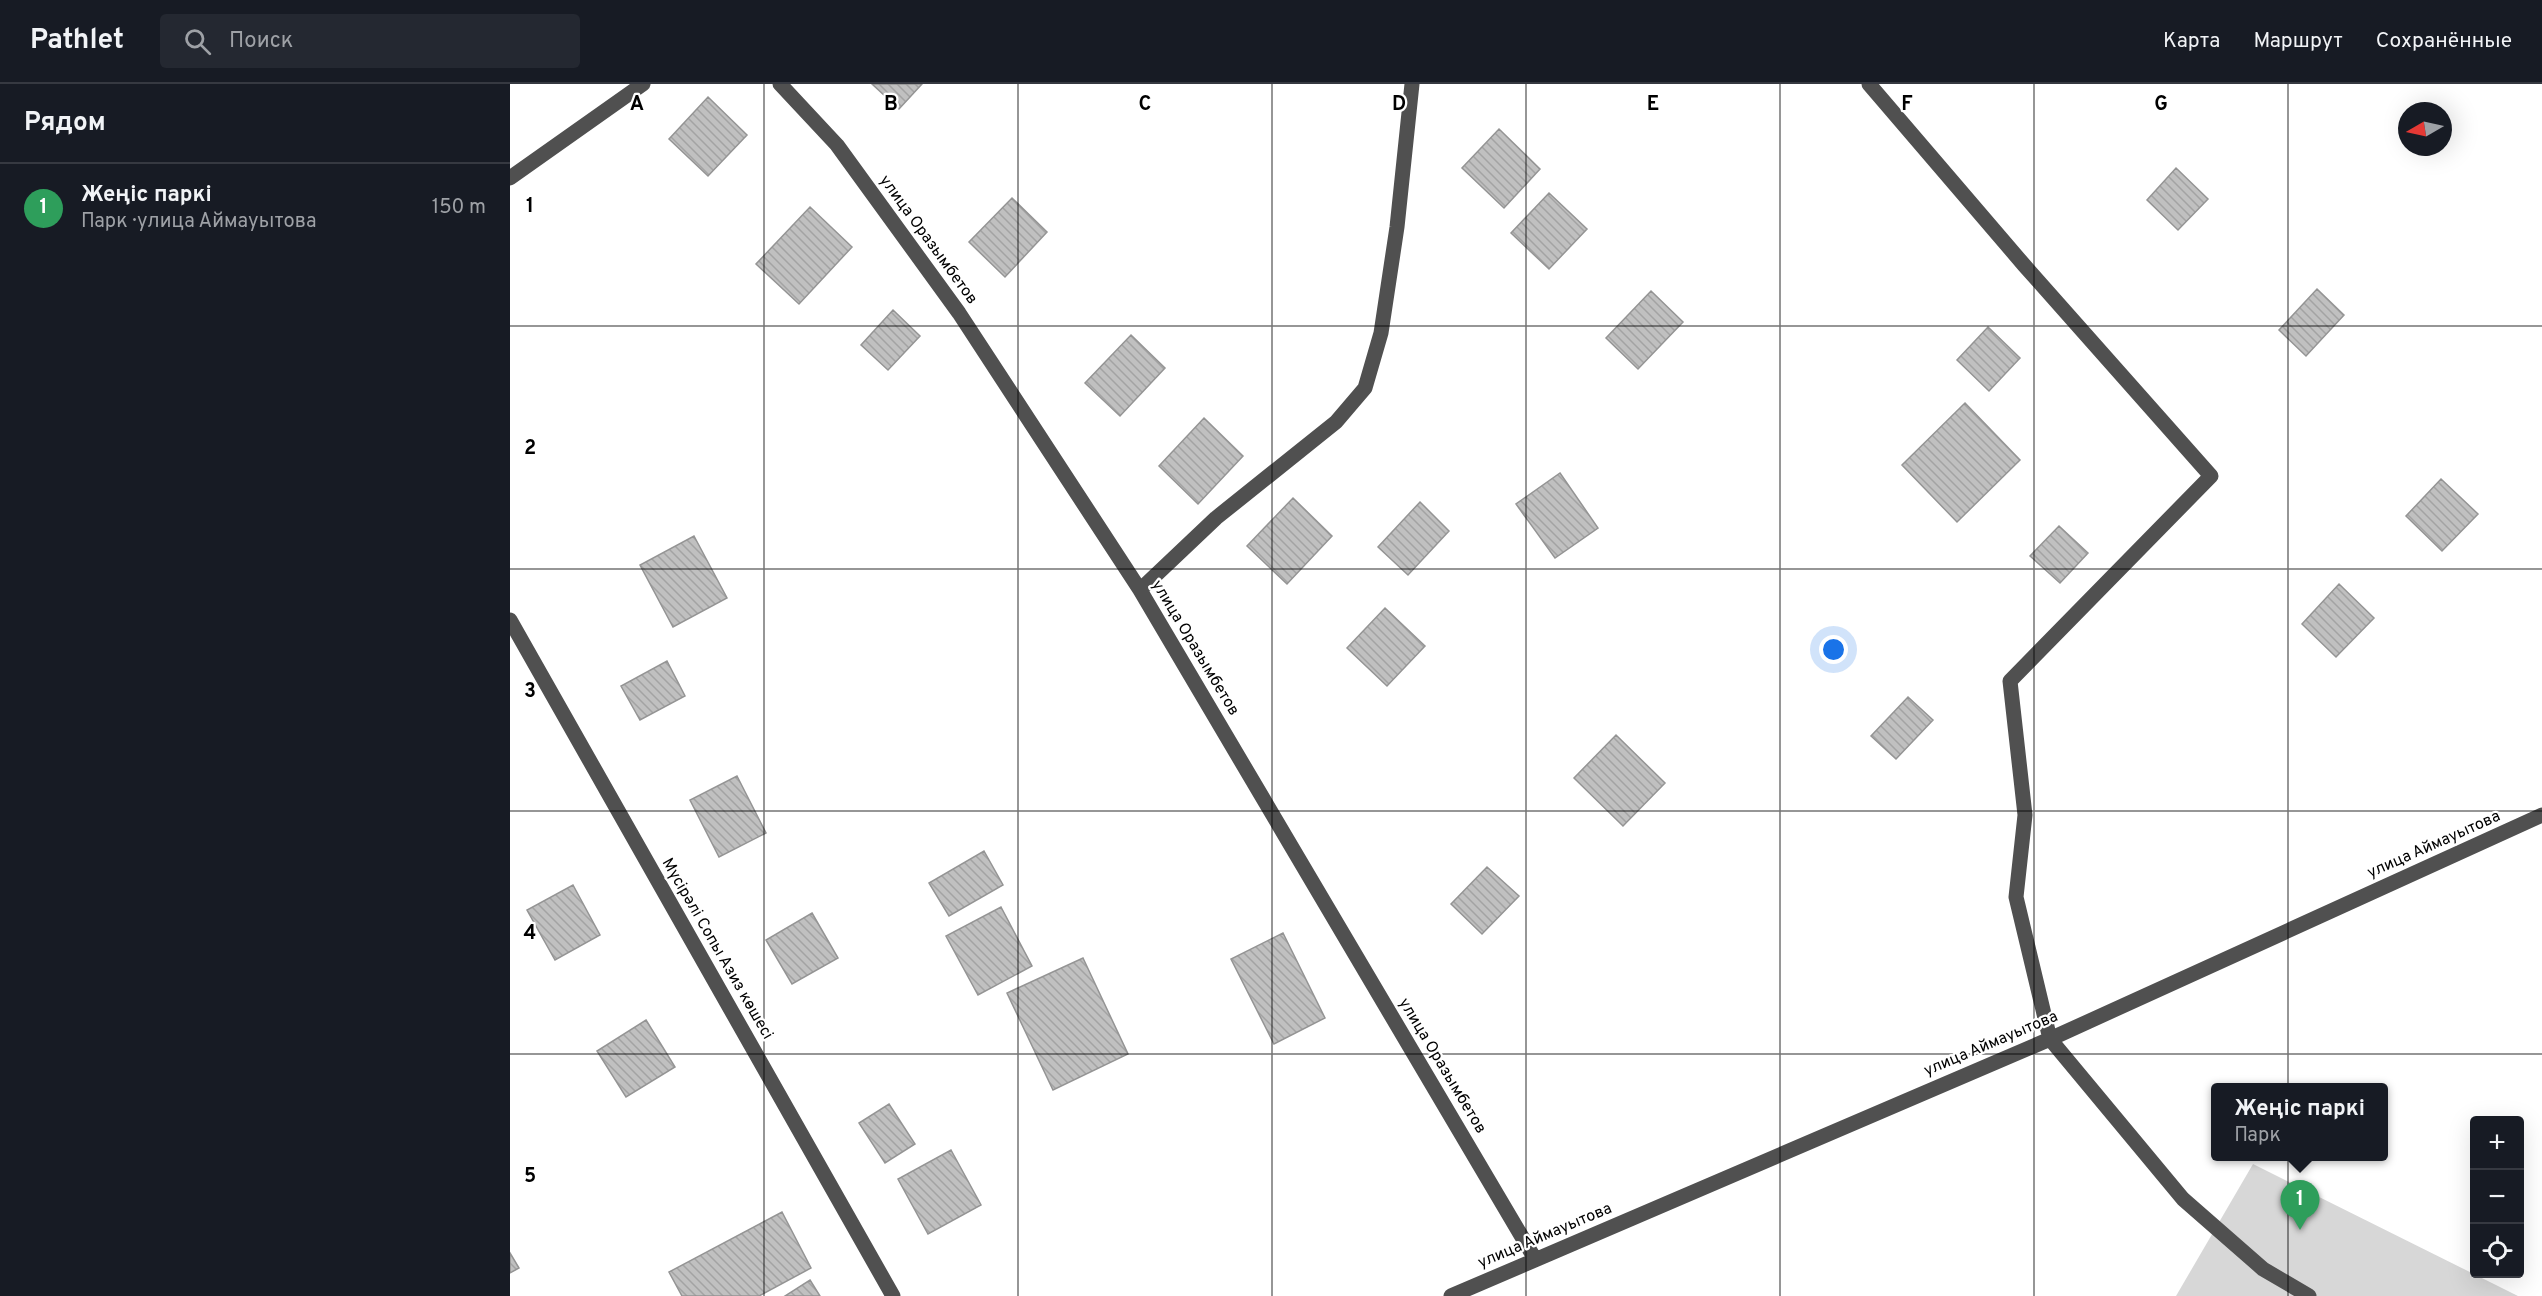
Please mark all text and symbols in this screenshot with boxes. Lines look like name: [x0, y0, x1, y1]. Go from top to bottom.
search box: [160, 14, 580, 68]
text: Pathlet: [30, 23, 124, 59]
icon: search: [181, 25, 214, 58]
text: Поиск: [229, 28, 293, 55]
text: Карта: [2163, 28, 2220, 55]
text: Маршрут: [2253, 28, 2343, 55]
text: Сохранённые: [2376, 28, 2512, 55]
text: A: [630, 92, 644, 118]
text: B: [884, 92, 898, 118]
text: C: [1139, 92, 1151, 118]
text: D: [1392, 92, 1406, 118]
text: E: [1647, 92, 1659, 118]
text: F: [1901, 92, 1913, 118]
text: G: [2154, 92, 2168, 118]
north arrow: [2398, 102, 2452, 156]
text: Рядом: [24, 107, 106, 140]
street label: улица Оразымбетов: [874, 172, 982, 308]
text: Жеңіс паркі: [81, 182, 212, 209]
text: 1: [526, 194, 534, 220]
text: 1: [40, 195, 48, 221]
text: 150 m: [432, 195, 486, 221]
text: Парк · улица Аймауытова: [81, 209, 317, 235]
text: 2: [524, 436, 536, 462]
street label: улица Оразымбетов: [1147, 577, 1243, 719]
your location: [1819, 635, 1848, 664]
text: 3: [524, 679, 536, 705]
street label: улица Аймауытова: [2364, 807, 2504, 883]
street label: Мүсірәлі Сопы Азиз көшесі: [657, 855, 777, 1043]
text: 4: [524, 921, 536, 947]
street label: улица Оразымбетов: [1394, 995, 1490, 1137]
street label: улица Аймауытова: [1921, 1007, 2061, 1081]
popup: [2211, 1083, 2388, 1161]
text: Жеңіс паркі: [2234, 1096, 2365, 1123]
map controls: [2470, 1116, 2524, 1278]
button: +: [2470, 1116, 2524, 1170]
text: Парк: [2234, 1123, 2281, 1149]
text: 5: [524, 1164, 536, 1190]
button: −: [2470, 1170, 2524, 1224]
pin: 1: [2280, 1180, 2320, 1230]
street label: улица Аймауытова: [1475, 1199, 1615, 1273]
button: locate: [2470, 1224, 2524, 1278]

